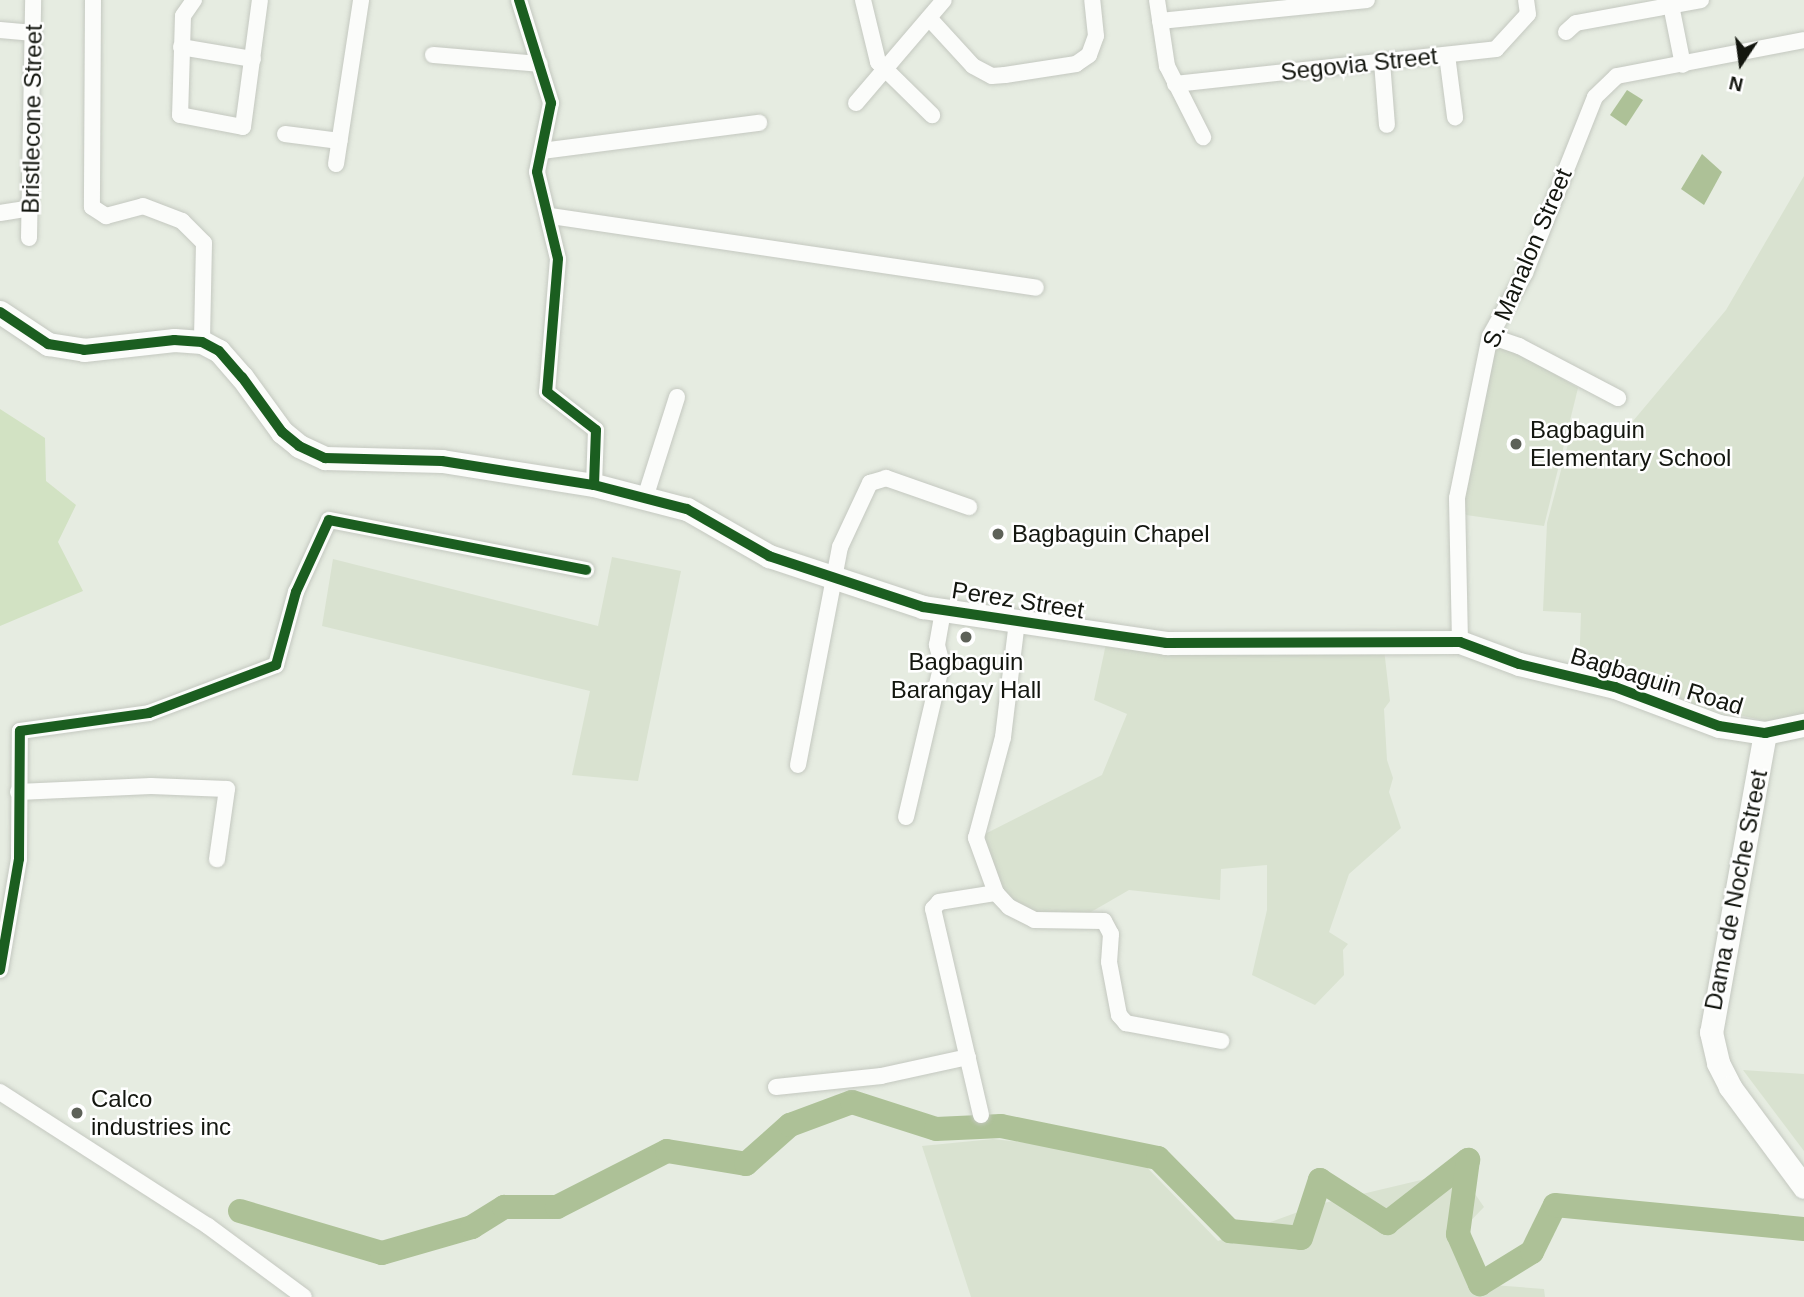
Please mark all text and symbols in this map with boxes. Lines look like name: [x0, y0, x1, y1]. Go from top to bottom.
street label: Bristlecone Street: [16, 24, 48, 214]
north arrow: [1706, 28, 1776, 98]
street label: Segovia Street: [1279, 41, 1439, 87]
text: N: [1727, 72, 1745, 96]
street label: S. Manalon Street: [1476, 164, 1578, 352]
place label: Bagbaguin Elementary School: [1530, 416, 1731, 472]
marker: Bagbaguin Elementary School: [1508, 436, 1524, 452]
place label: Bagbaguin Chapel: [1012, 520, 1209, 548]
marker: Bagbaguin Chapel: [990, 526, 1006, 542]
street label: Perez Street: [950, 575, 1086, 625]
marker: Bagbaguin Barangay Hall: [958, 629, 974, 645]
street label: Bagbaguin Road: [1567, 641, 1747, 721]
place label: Bagbaguin Barangay Hall: [891, 648, 1041, 704]
street label: Dama de Noche Street: [1699, 767, 1773, 1013]
place label: Calco industries inc: [91, 1085, 231, 1141]
marker: Calco industries inc: [69, 1105, 85, 1121]

